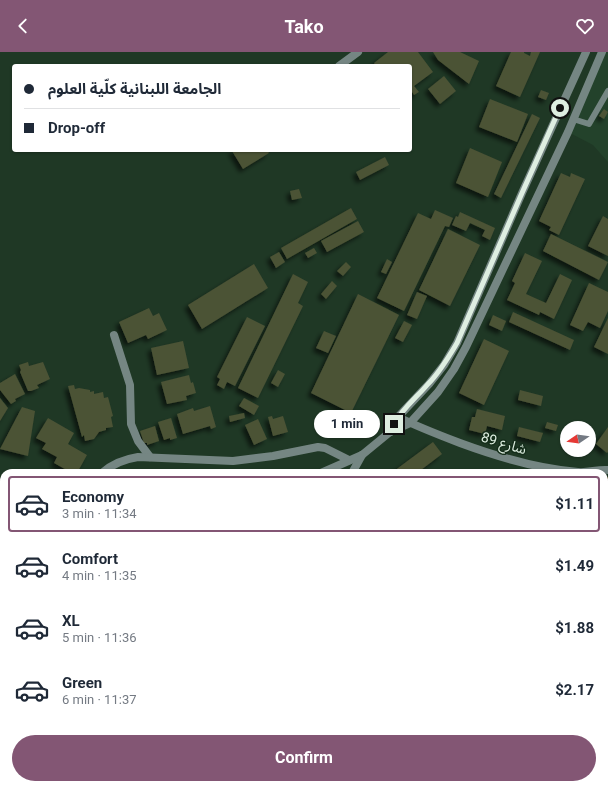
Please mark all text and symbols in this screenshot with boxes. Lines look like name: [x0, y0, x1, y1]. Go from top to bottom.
icon: back: [12, 15, 34, 37]
icon: heart: [574, 15, 596, 37]
text: Tako: [284, 16, 324, 37]
text: الجامعة اللبنانية كلّية العلوم: [48, 80, 221, 98]
route start: [551, 99, 569, 117]
text: Drop-off: [48, 119, 105, 137]
callout: 1 min: [314, 410, 380, 438]
route end: [385, 415, 403, 433]
text: 1 min: [331, 416, 363, 431]
north arrow: [560, 421, 596, 457]
map controls: [560, 421, 596, 457]
street label: شارع 89: [479, 429, 529, 460]
icon: car: [14, 486, 50, 522]
text: Economy: [62, 488, 124, 506]
text: $1.11: [555, 495, 594, 513]
text: 3 min · 11:34: [62, 506, 137, 521]
icon: car: [14, 548, 50, 584]
text: Comfort: [62, 550, 118, 568]
text: $1.49: [555, 557, 594, 575]
text: 4 min · 11:35: [62, 568, 137, 583]
icon: car: [14, 610, 50, 646]
text: XL: [62, 612, 80, 630]
text: $1.88: [555, 619, 594, 637]
text: 5 min · 11:36: [62, 630, 137, 645]
icon: car: [14, 672, 50, 708]
text: Green: [62, 674, 102, 692]
text: $2.17: [555, 681, 594, 699]
text: 6 min · 11:37: [62, 692, 137, 707]
button: Confirm: [12, 735, 596, 781]

